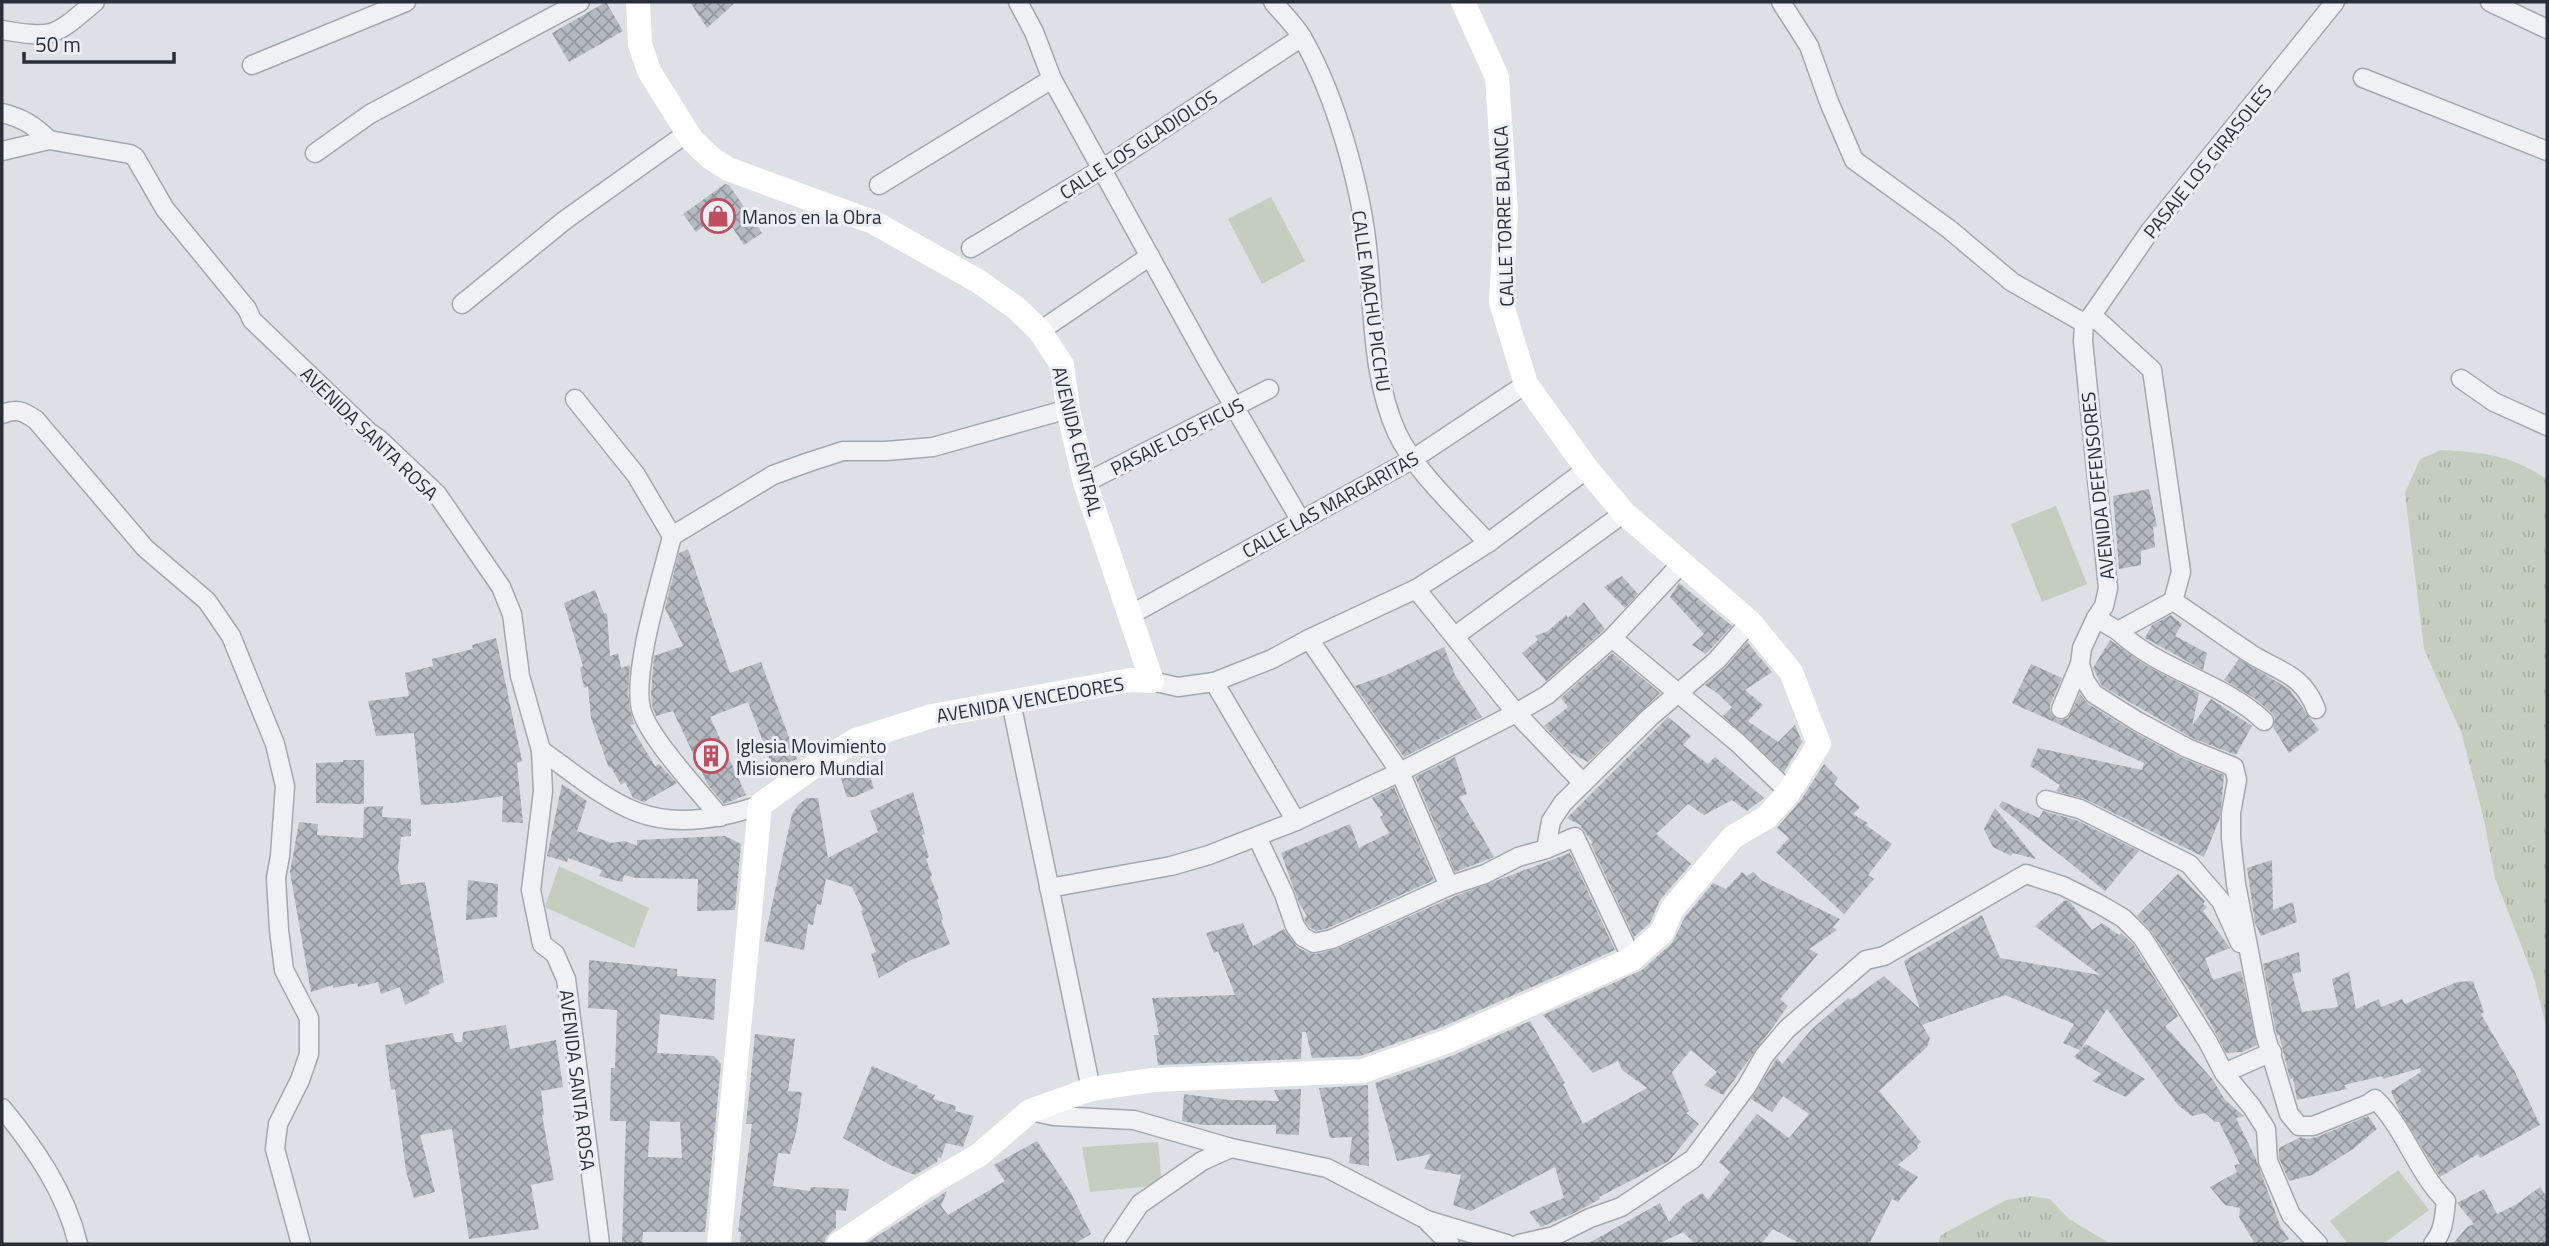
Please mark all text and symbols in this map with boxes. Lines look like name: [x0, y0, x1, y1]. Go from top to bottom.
scale bar: [24, 21, 175, 65]
text: 50 m: [35, 28, 81, 60]
street label: PASAJE LOS GIRASOLES: [2136, 78, 2278, 244]
street label: CALLE LOS GLADIOLOS: [1053, 82, 1223, 206]
street label: CALLE TORRE BLANCA: [1485, 125, 1521, 307]
shop icon: Manos en la Obra: [699, 197, 737, 235]
place label: Manos en la Obra: [742, 202, 882, 231]
street label: CALLE MACHU PICCHU: [1345, 209, 1399, 393]
street label: AVENIDA SANTA ROSA: [294, 359, 446, 507]
street label: AVENIDA CENTRAL: [1045, 363, 1111, 519]
street label: PASAJE LOS FICUS: [1105, 390, 1249, 482]
street label: AVENIDA DEFENSORES: [2073, 391, 2121, 581]
street label: CALLE LAS MARGARITAS: [1236, 443, 1424, 565]
street label: AVENIDA VENCEDORES: [934, 668, 1126, 730]
place label: Iglesia Movimiento Misionero Mundial: [736, 731, 886, 782]
building icon: Iglesia Movimiento Misionero Mundial: [692, 737, 730, 775]
street label: AVENIDA SANTA ROSA: [553, 988, 603, 1172]

